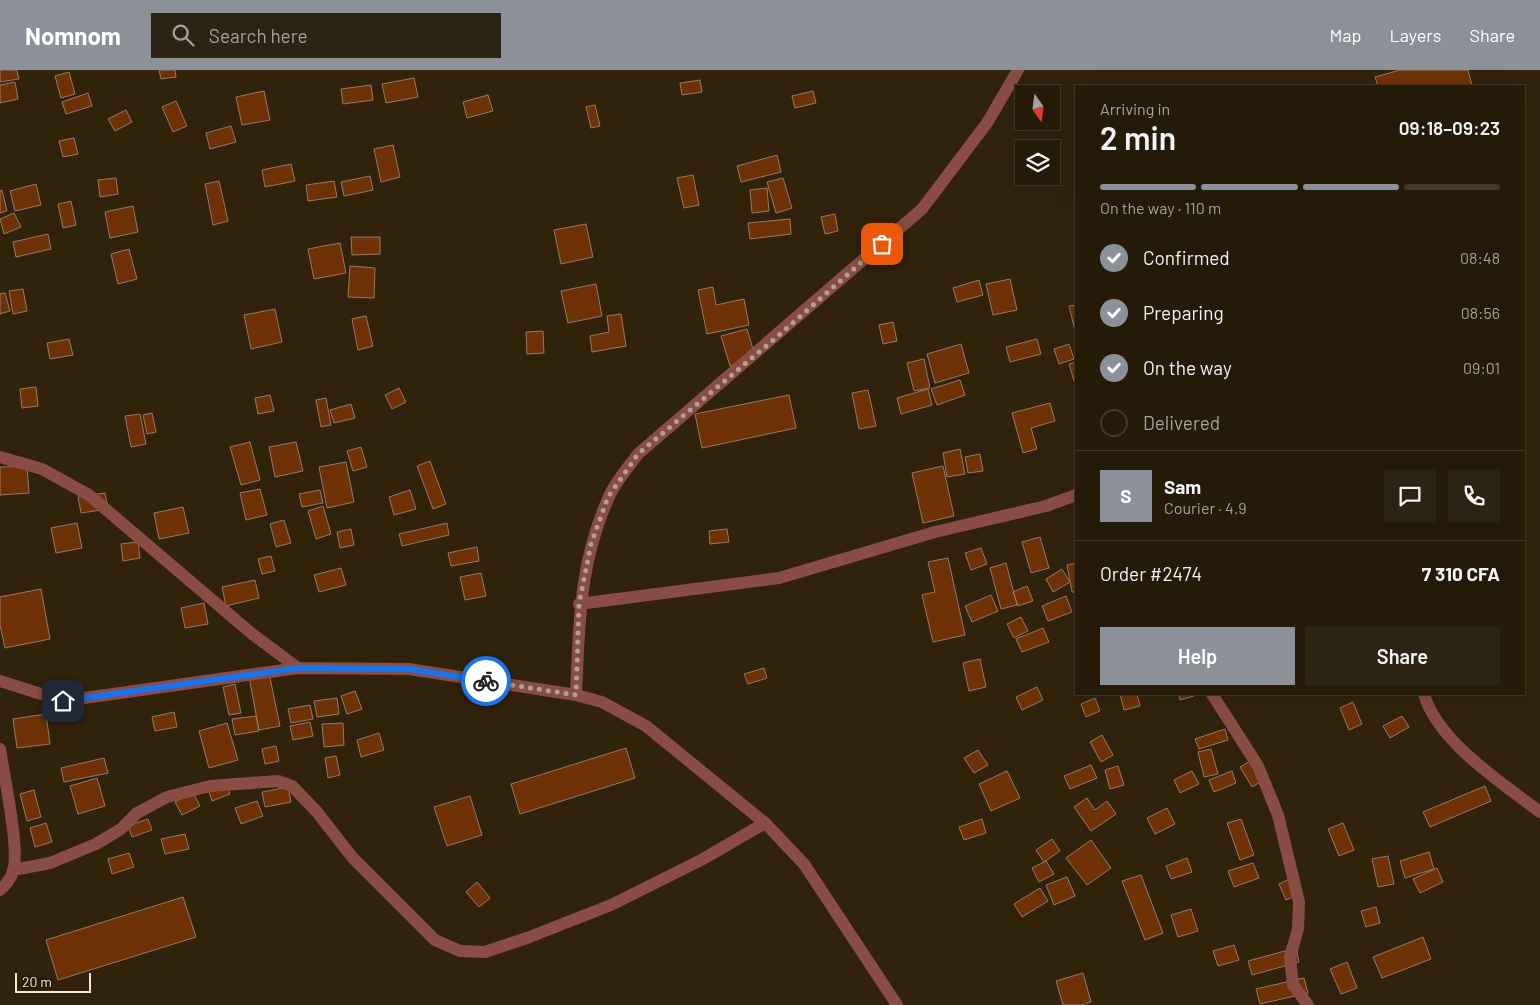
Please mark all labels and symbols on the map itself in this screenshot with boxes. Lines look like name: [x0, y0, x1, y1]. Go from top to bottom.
north arrow: [1015, 85, 1060, 130]
pin: [861, 223, 903, 265]
courier: [461, 656, 511, 706]
pin: [42, 680, 84, 722]
scale bar: [15, 970, 91, 993]

